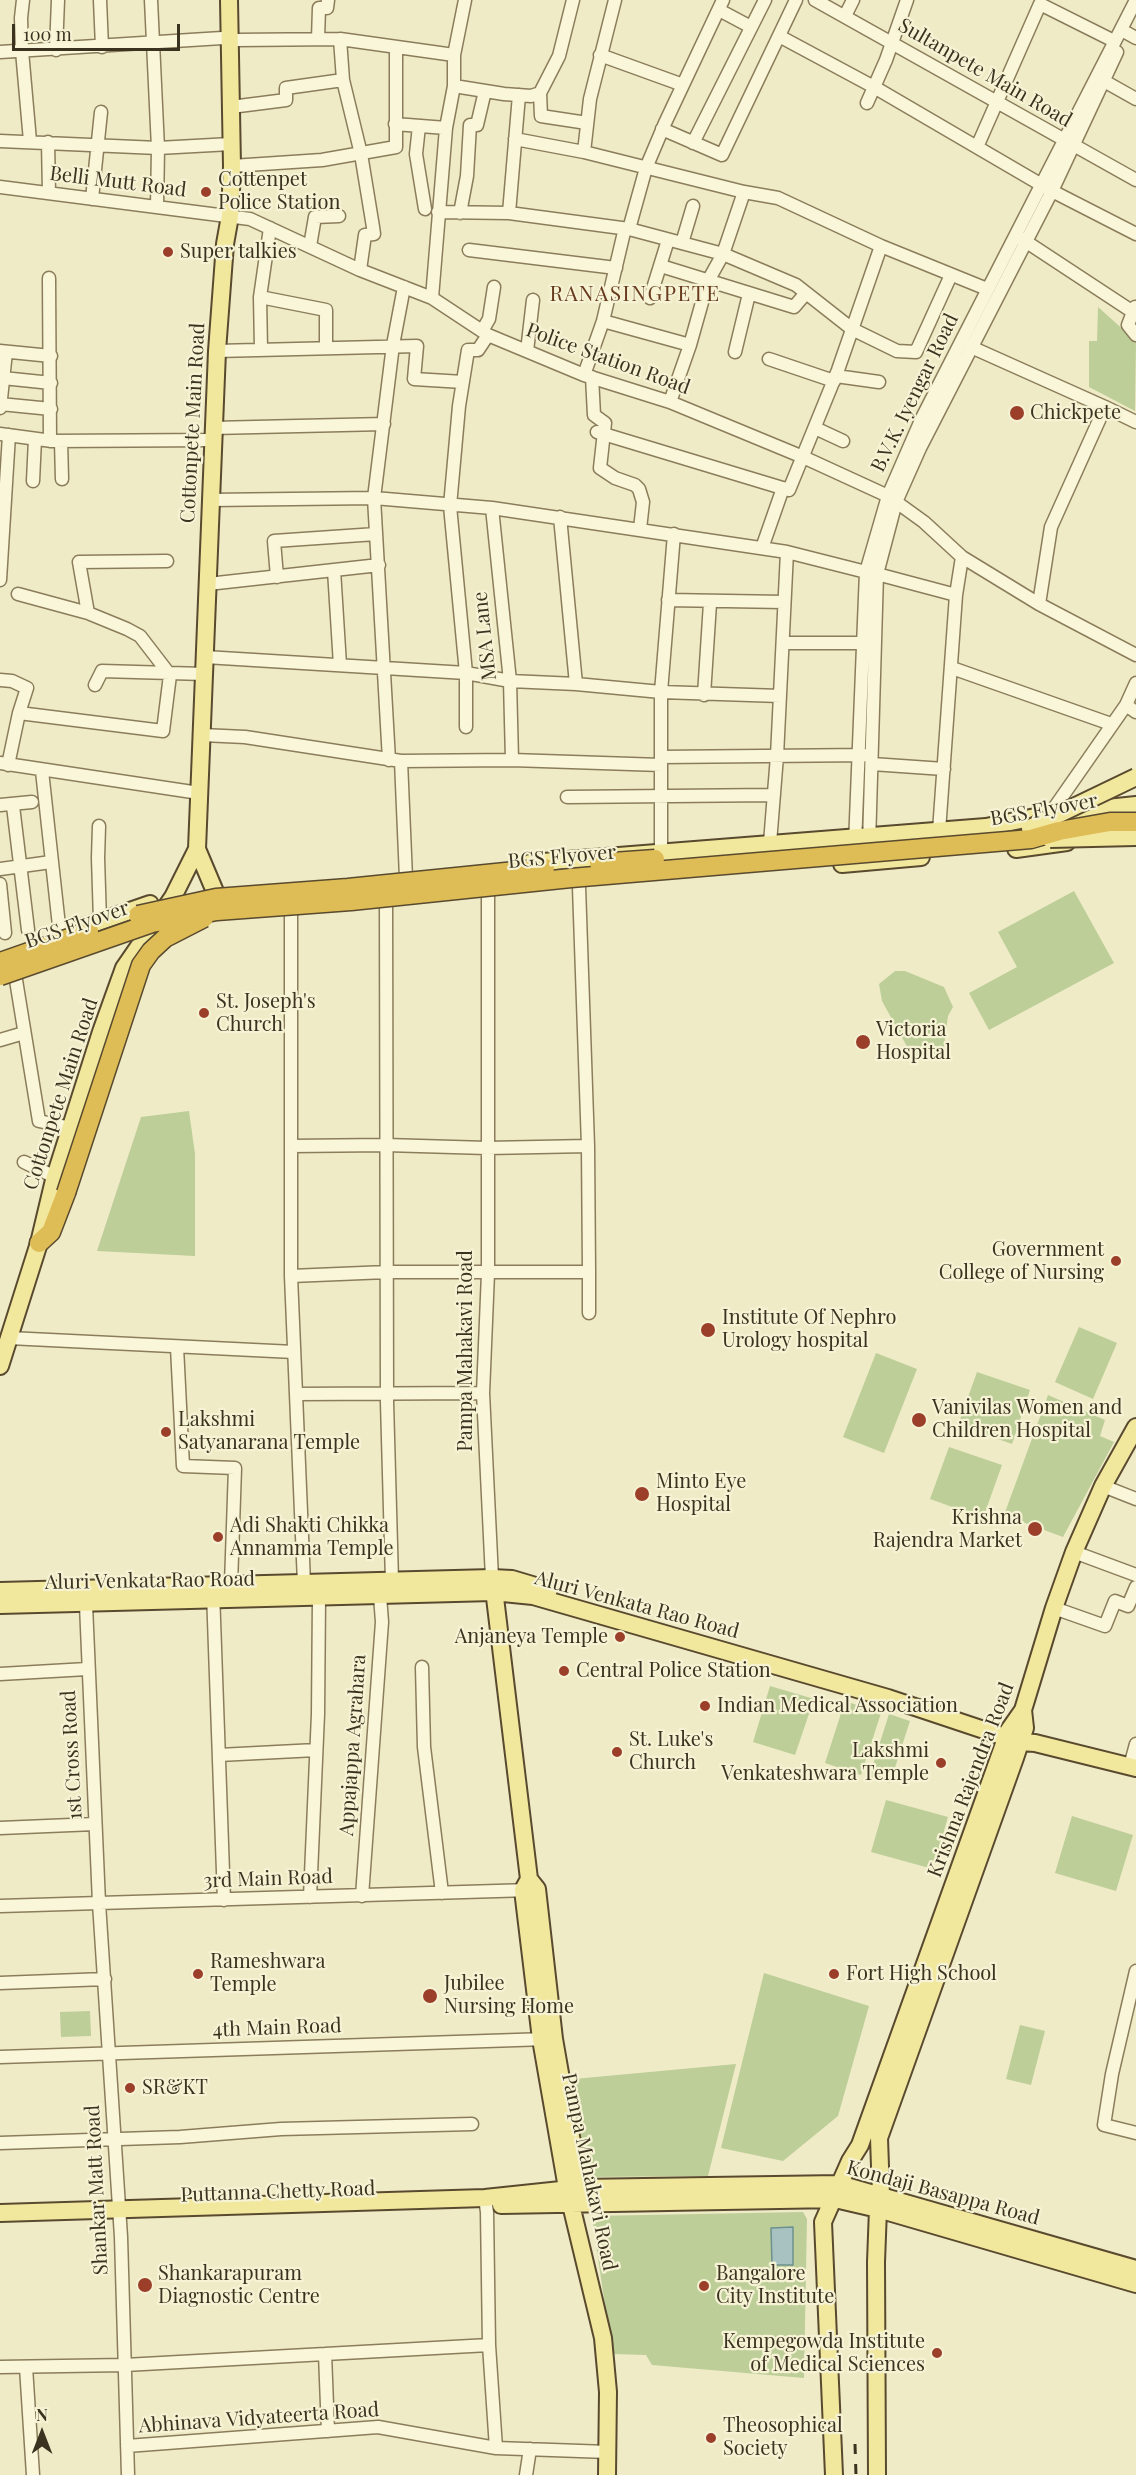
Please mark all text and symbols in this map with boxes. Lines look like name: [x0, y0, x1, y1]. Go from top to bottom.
scale bar: [15, 12, 183, 50]
street label: Sultanpete Main Road: [894, 13, 1076, 133]
text: 100 m: [23, 22, 72, 46]
street label: Belli Mutt Road: [48, 162, 188, 202]
place label: Cottenpet Police Station: [218, 168, 340, 215]
marker: Cottenpet Police Station: [199, 185, 213, 199]
place label: Super talkies: [180, 240, 297, 264]
marker: Super talkies: [161, 245, 175, 259]
district label: RANASINGPETE: [549, 281, 721, 307]
street label: B.V.K. Iyengar Road: [866, 310, 964, 476]
street label: Police Station Road: [523, 318, 693, 400]
street label: Cottonpete Main Road: [176, 322, 210, 524]
place label: Chickpete: [1030, 401, 1121, 425]
marker: Chickpete: [1008, 404, 1026, 422]
street label: MSA Lane: [468, 590, 502, 682]
street label: BGS Flyover: [988, 789, 1100, 831]
street label: BGS Flyover: [507, 840, 617, 874]
street label: BGS Flyover: [22, 896, 132, 954]
place label: St. Joseph's Church: [216, 990, 316, 1037]
street label: Cottonpete Main Road: [19, 995, 103, 1193]
marker: St. Joseph's Church: [197, 1006, 211, 1020]
place label: Victoria Hospital: [876, 1018, 951, 1065]
marker: Victoria Hospital: [854, 1033, 872, 1051]
place label: Government College of Nursing: [939, 1238, 1104, 1285]
street label: Pampa Mahakavi Road: [454, 1250, 478, 1452]
marker: Government College of Nursing: [1109, 1254, 1123, 1268]
place label: Institute Of Nephro Urology hospital: [722, 1306, 896, 1353]
marker: Institute Of Nephro Urology hospital: [699, 1321, 717, 1339]
place label: Vanivilas Women and Children Hospital: [932, 1396, 1122, 1443]
place label: Lakshmi Satyanarana Temple: [178, 1408, 360, 1455]
marker: Vanivilas Women and Children Hospital: [910, 1411, 928, 1429]
marker: Lakshmi Satyanarana Temple: [159, 1425, 173, 1439]
place label: Minto Eye Hospital: [656, 1470, 746, 1517]
marker: Minto Eye Hospital: [633, 1485, 651, 1503]
place label: Krishna Rajendra Market: [873, 1506, 1022, 1553]
place label: Adi Shakti Chikka Annamma Temple: [230, 1514, 394, 1561]
marker: Krishna Rajendra Market: [1026, 1520, 1044, 1538]
marker: Adi Shakti Chikka Annamma Temple: [211, 1530, 225, 1544]
street label: Aluri Venkata Rao Road: [532, 1566, 742, 1644]
street label: Aluri Venkata Rao Road: [45, 1567, 255, 1595]
place label: Anjaneya Temple: [455, 1625, 608, 1649]
marker: Anjaneya Temple: [613, 1630, 627, 1644]
street label: Appajappa Agrahara: [335, 1653, 371, 1837]
place label: Central Police Station: [576, 1659, 771, 1683]
marker: Central Police Station: [557, 1664, 571, 1678]
street label: Krishna Rajendra Road: [923, 1679, 1019, 1881]
street label: 1st Cross Road: [57, 1689, 87, 1821]
place label: Indian Medical Association: [717, 1694, 958, 1718]
marker: Indian Medical Association: [698, 1699, 712, 1713]
place label: St. Luke's Church: [629, 1728, 713, 1775]
place label: Lakshmi Venkateshwara Temple: [721, 1739, 929, 1786]
marker: St. Luke's Church: [610, 1745, 624, 1759]
marker: Lakshmi Venkateshwara Temple: [934, 1756, 948, 1770]
street label: 3rd Main Road: [203, 1865, 333, 1893]
place label: Rameshwara Temple: [210, 1950, 325, 1997]
place label: Fort High School: [846, 1962, 997, 1986]
marker: Rameshwara Temple: [191, 1967, 205, 1981]
marker: Fort High School: [827, 1967, 841, 1981]
place label: Jubilee Nursing Home: [444, 1972, 574, 2019]
marker: Jubilee Nursing Home: [421, 1987, 439, 2005]
street label: 4th Main Road: [212, 2014, 342, 2042]
street label: Pampa Mahakavi Road: [556, 2071, 622, 2273]
place label: SR&KT: [142, 2076, 208, 2100]
marker: SR&KT: [123, 2081, 137, 2095]
street label: Shankar Matt Road: [81, 2104, 113, 2276]
street label: Kondaji Basappa Road: [844, 2156, 1042, 2230]
street label: Puttanna Chetty Road: [180, 2177, 376, 2207]
place label: Shankarapuram Diagnostic Centre: [158, 2262, 320, 2309]
place label: Bangalore City Institute: [716, 2262, 834, 2309]
marker: Shankarapuram Diagnostic Centre: [136, 2276, 154, 2294]
marker: Bangalore City Institute: [697, 2279, 711, 2293]
place label: Kempegowda Institute of Medical Sciences: [723, 2330, 925, 2377]
marker: Kempegowda Institute of Medical Sciences: [930, 2346, 944, 2360]
street label: Abhinava Vidyateerta Road: [138, 2398, 380, 2438]
north arrow: [12, 2403, 72, 2463]
text: N: [36, 2404, 48, 2425]
place label: Theosophical Society: [723, 2414, 843, 2461]
marker: Theosophical Society: [704, 2431, 718, 2445]

